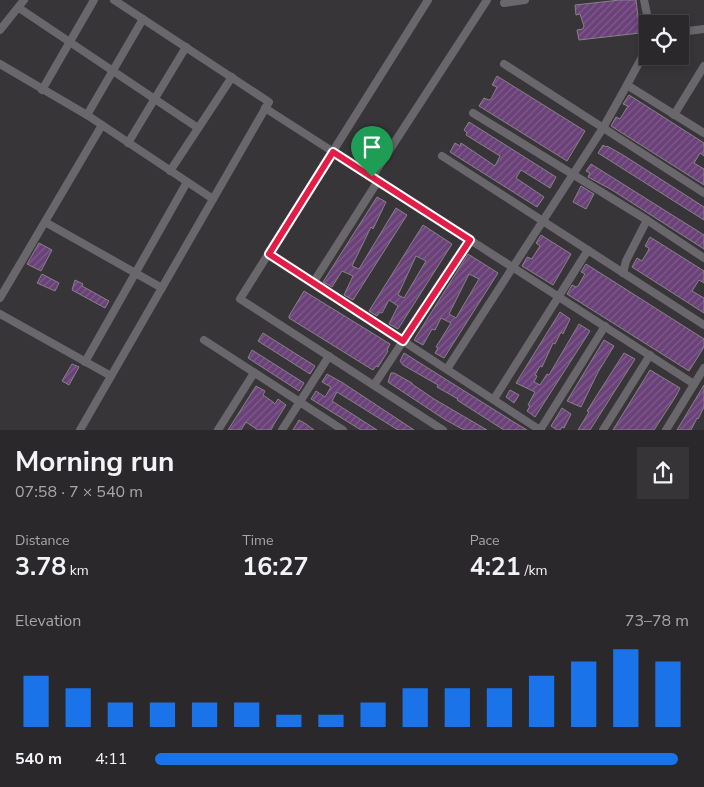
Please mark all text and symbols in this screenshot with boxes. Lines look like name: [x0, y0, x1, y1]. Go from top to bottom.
map controls: [639, 15, 689, 65]
button: locate: [639, 15, 689, 65]
pin: [351, 126, 393, 177]
icon: arrive: [358, 133, 386, 161]
text: Morning run: [15, 443, 174, 481]
button: share: [637, 447, 689, 499]
text: 07:58 · 7 × 540 m: [15, 481, 143, 503]
text: Distance: [15, 531, 69, 550]
text: Time: [242, 531, 273, 550]
text: Pace: [470, 531, 499, 550]
text: 3.78: [15, 550, 66, 584]
text: 16:27: [242, 550, 309, 584]
text: 4:21: [470, 550, 521, 584]
text: km: [66, 561, 89, 580]
text: /km: [521, 561, 547, 580]
text: Elevation: [15, 610, 81, 632]
text: 73–78 m: [625, 610, 689, 632]
text: 540 m: [15, 748, 62, 770]
text: 4:11: [95, 748, 127, 770]

